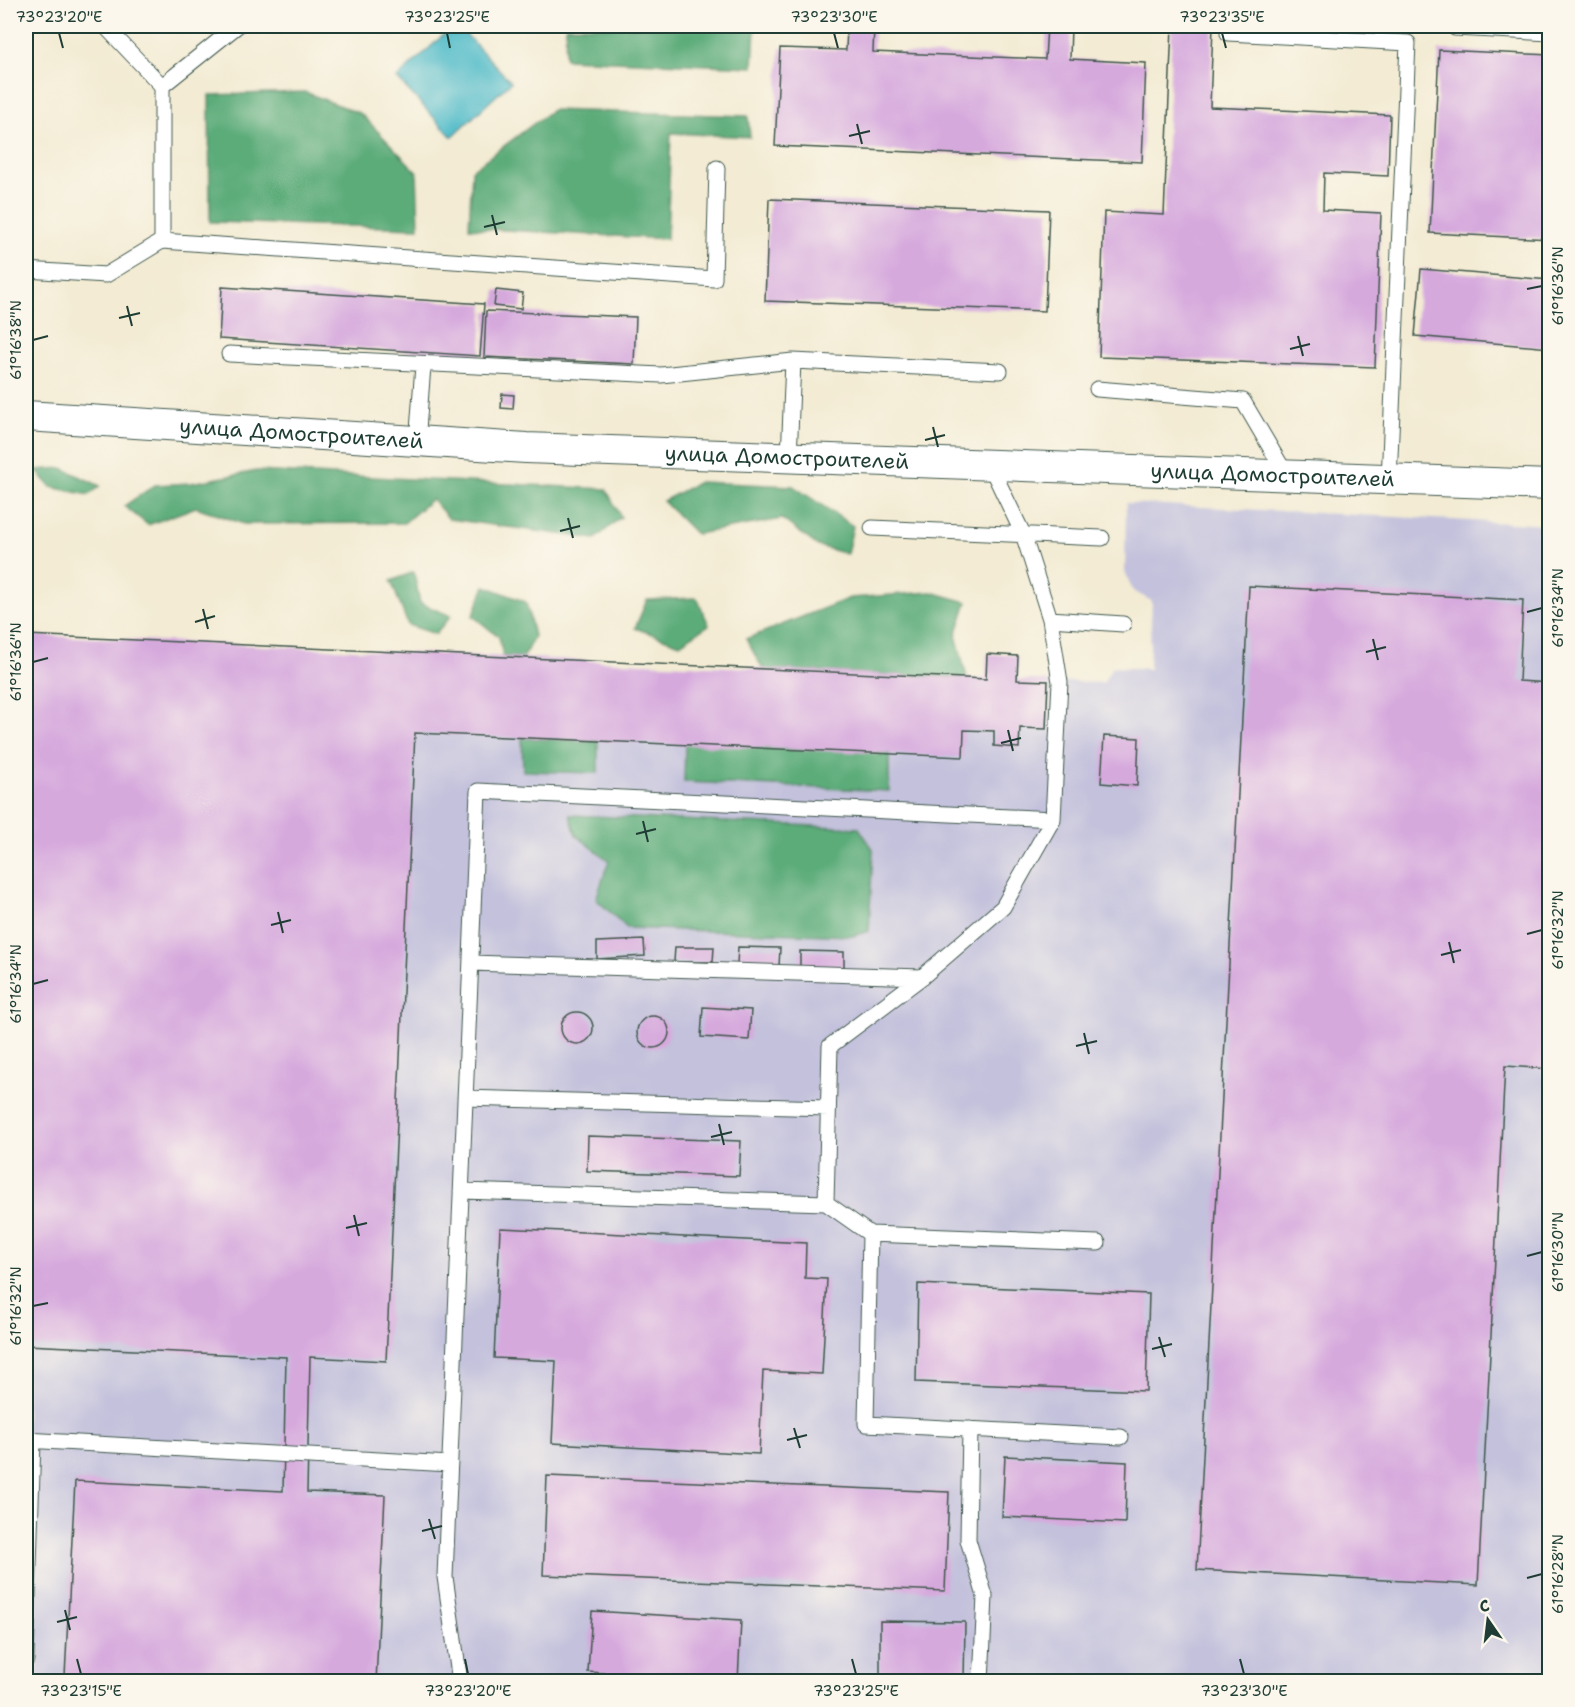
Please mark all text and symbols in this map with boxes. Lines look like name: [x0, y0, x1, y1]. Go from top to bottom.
text: 73°23'20"E: [15, 7, 103, 27]
text: 73°23'25"E: [404, 7, 490, 27]
text: 73°23'30"E: [790, 7, 878, 27]
text: 73°23'35"E: [1179, 7, 1265, 27]
text: 61°16'36"N: [1548, 246, 1568, 326]
text: 61°16'38"N: [6, 300, 26, 380]
street label: улица Домостроителей: [179, 412, 424, 455]
street label: улица Домостроителей: [664, 439, 910, 476]
street label: улица Домостроителей: [1150, 457, 1395, 493]
text: 61°16'34"N: [1548, 568, 1568, 648]
text: 61°16'36"N: [6, 622, 26, 702]
text: 61°16'32"N: [1548, 890, 1568, 970]
text: 61°16'34"N: [6, 944, 26, 1024]
text: 61°16'30"N: [1548, 1212, 1568, 1292]
text: 61°16'32"N: [6, 1266, 26, 1346]
text: 61°16'28"N: [1548, 1534, 1568, 1614]
north arrow: [1458, 1590, 1518, 1650]
text: С: [1477, 1595, 1492, 1617]
text: 73°23'15"E: [40, 1681, 122, 1701]
text: 73°23'20"E: [424, 1681, 512, 1701]
text: 73°23'25"E: [813, 1681, 899, 1701]
text: 73°23'30"E: [1200, 1681, 1288, 1701]

